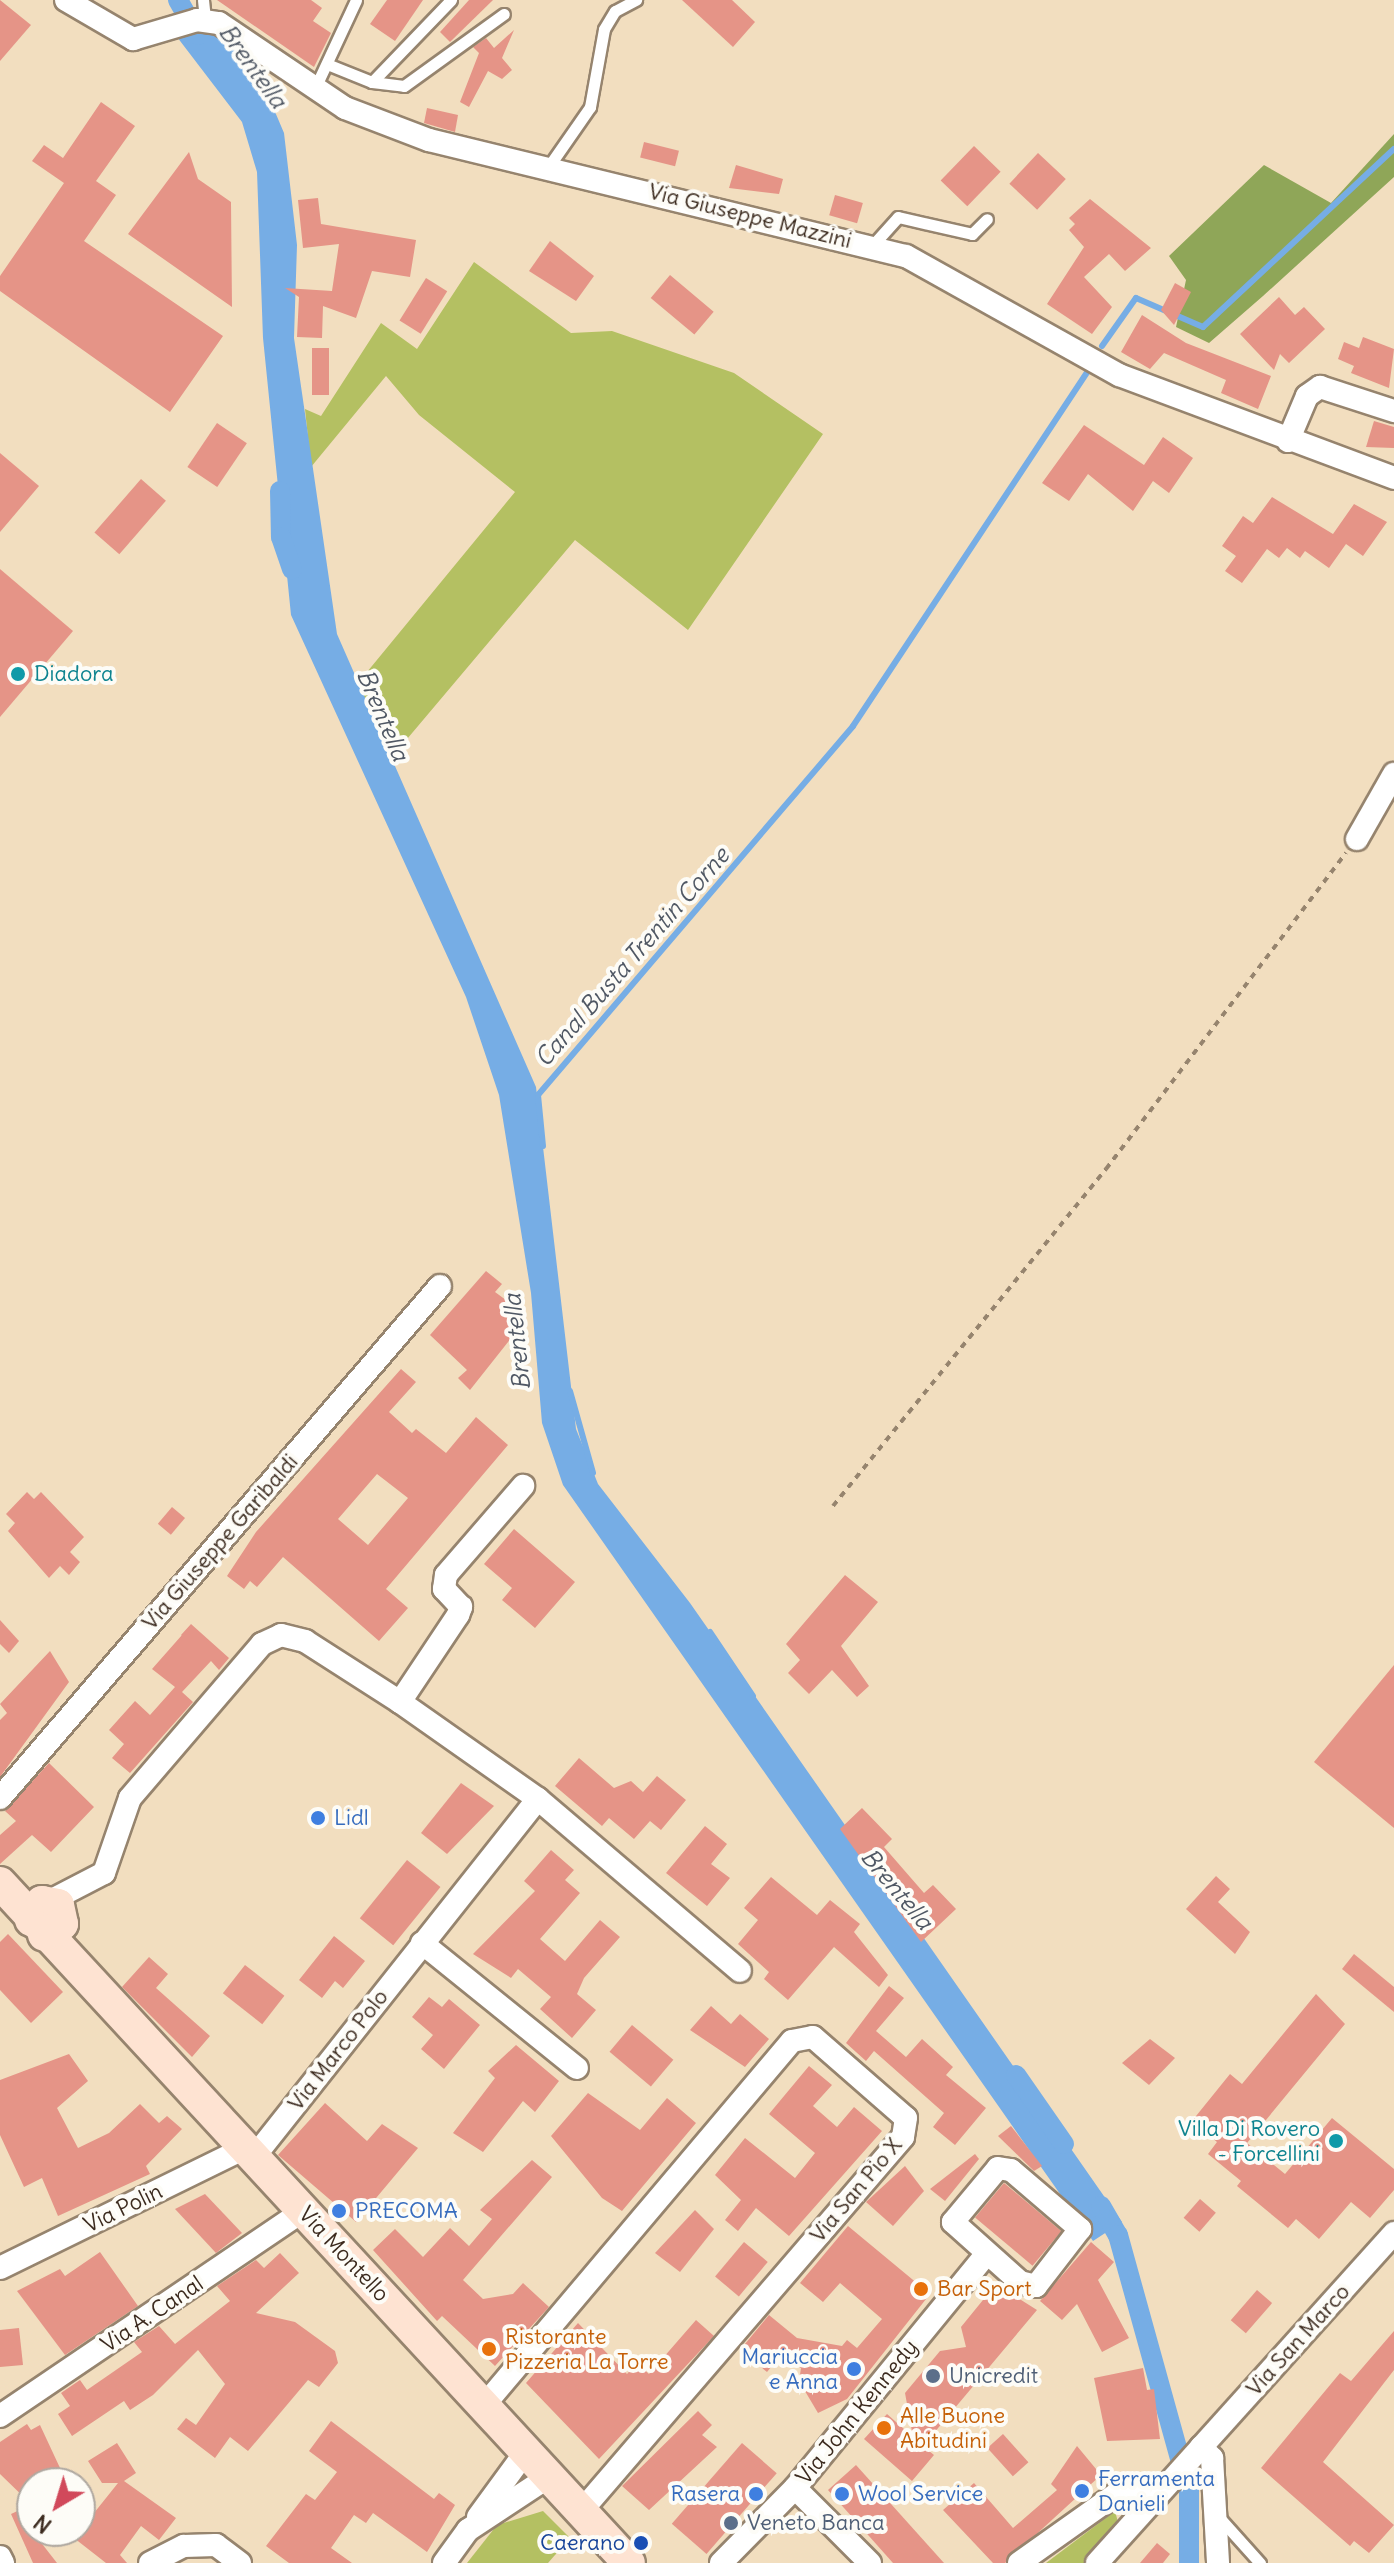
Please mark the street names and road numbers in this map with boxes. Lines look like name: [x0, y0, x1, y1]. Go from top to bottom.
street label: Via Giuseppe Mazzini: [646, 178, 854, 254]
street label: Via Giuseppe Garibaldi: [137, 1449, 303, 1635]
street label: Via Marco Polo: [282, 1984, 394, 2116]
street label: Via San Pio X: [805, 2132, 907, 2248]
street label: Via Polin: [79, 2178, 167, 2238]
street label: Via Montello: [293, 2201, 395, 2307]
street label: Via A. Canal: [96, 2270, 208, 2358]
street label: Via San Marco: [1241, 2279, 1355, 2401]
street label: Via John Kennedy: [791, 2334, 923, 2490]

